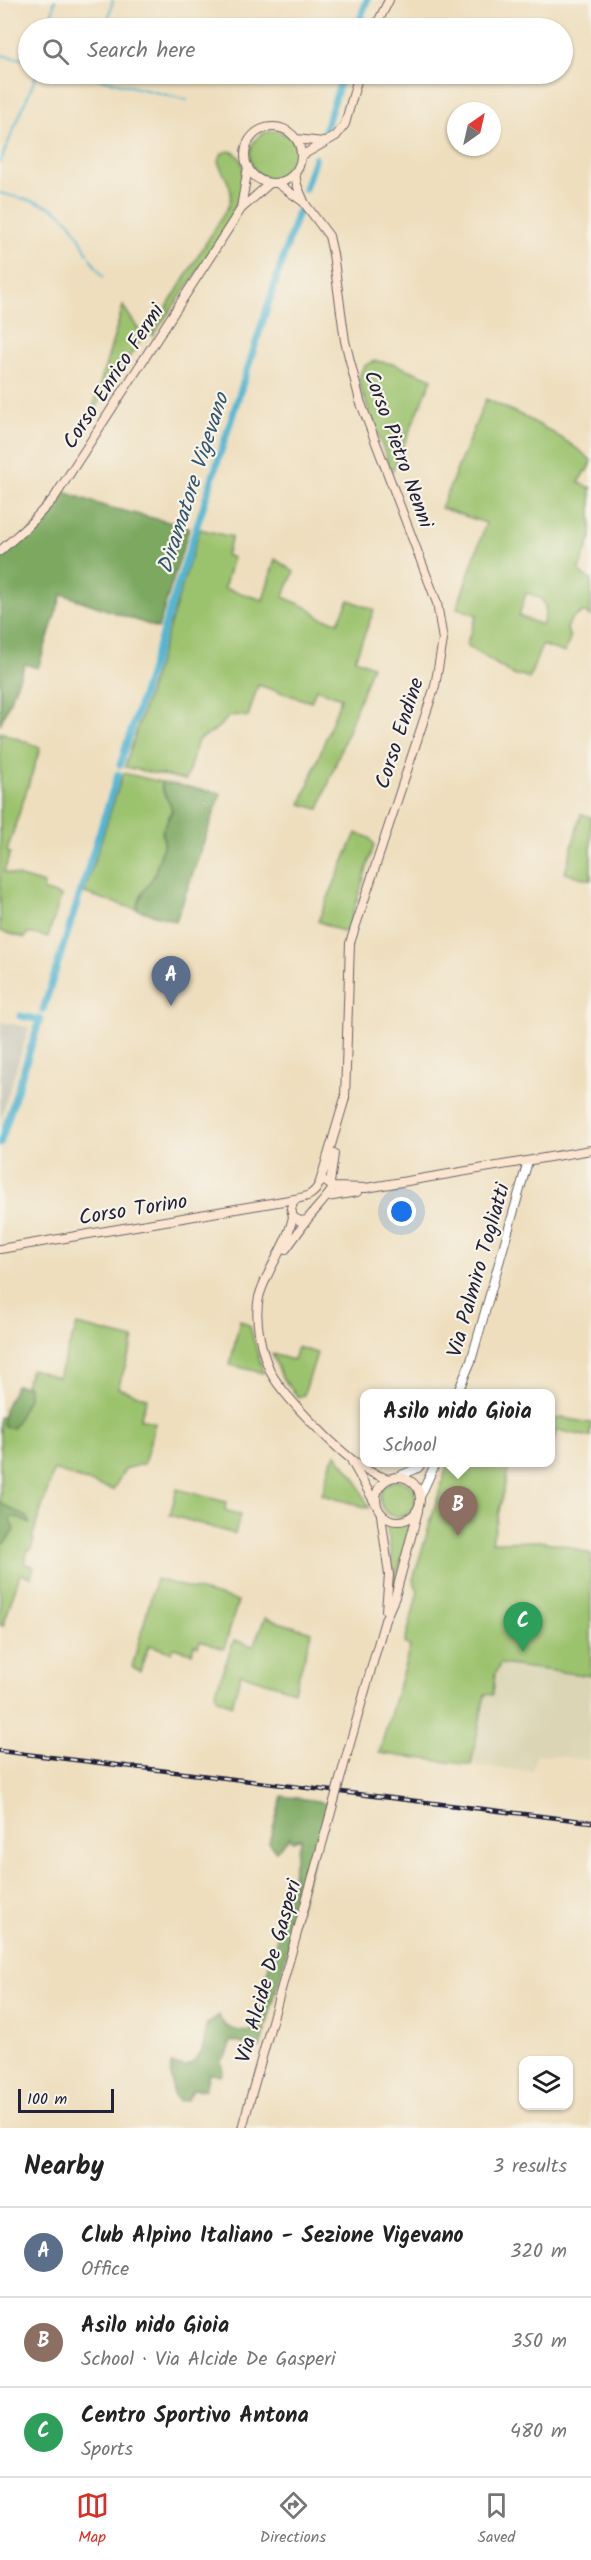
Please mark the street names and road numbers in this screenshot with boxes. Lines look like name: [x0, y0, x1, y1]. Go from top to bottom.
street label: Corso Enrico Fermi: [55, 297, 174, 456]
street label: Corso Pietro Nenni: [354, 366, 442, 534]
street label: Corso Endine: [367, 673, 434, 794]
street label: Via Palmiro Togliatti: [439, 1179, 520, 1361]
street label: Corso Torino: [77, 1186, 190, 1235]
street label: Via Alcide De Gasperi: [227, 1875, 312, 2067]

